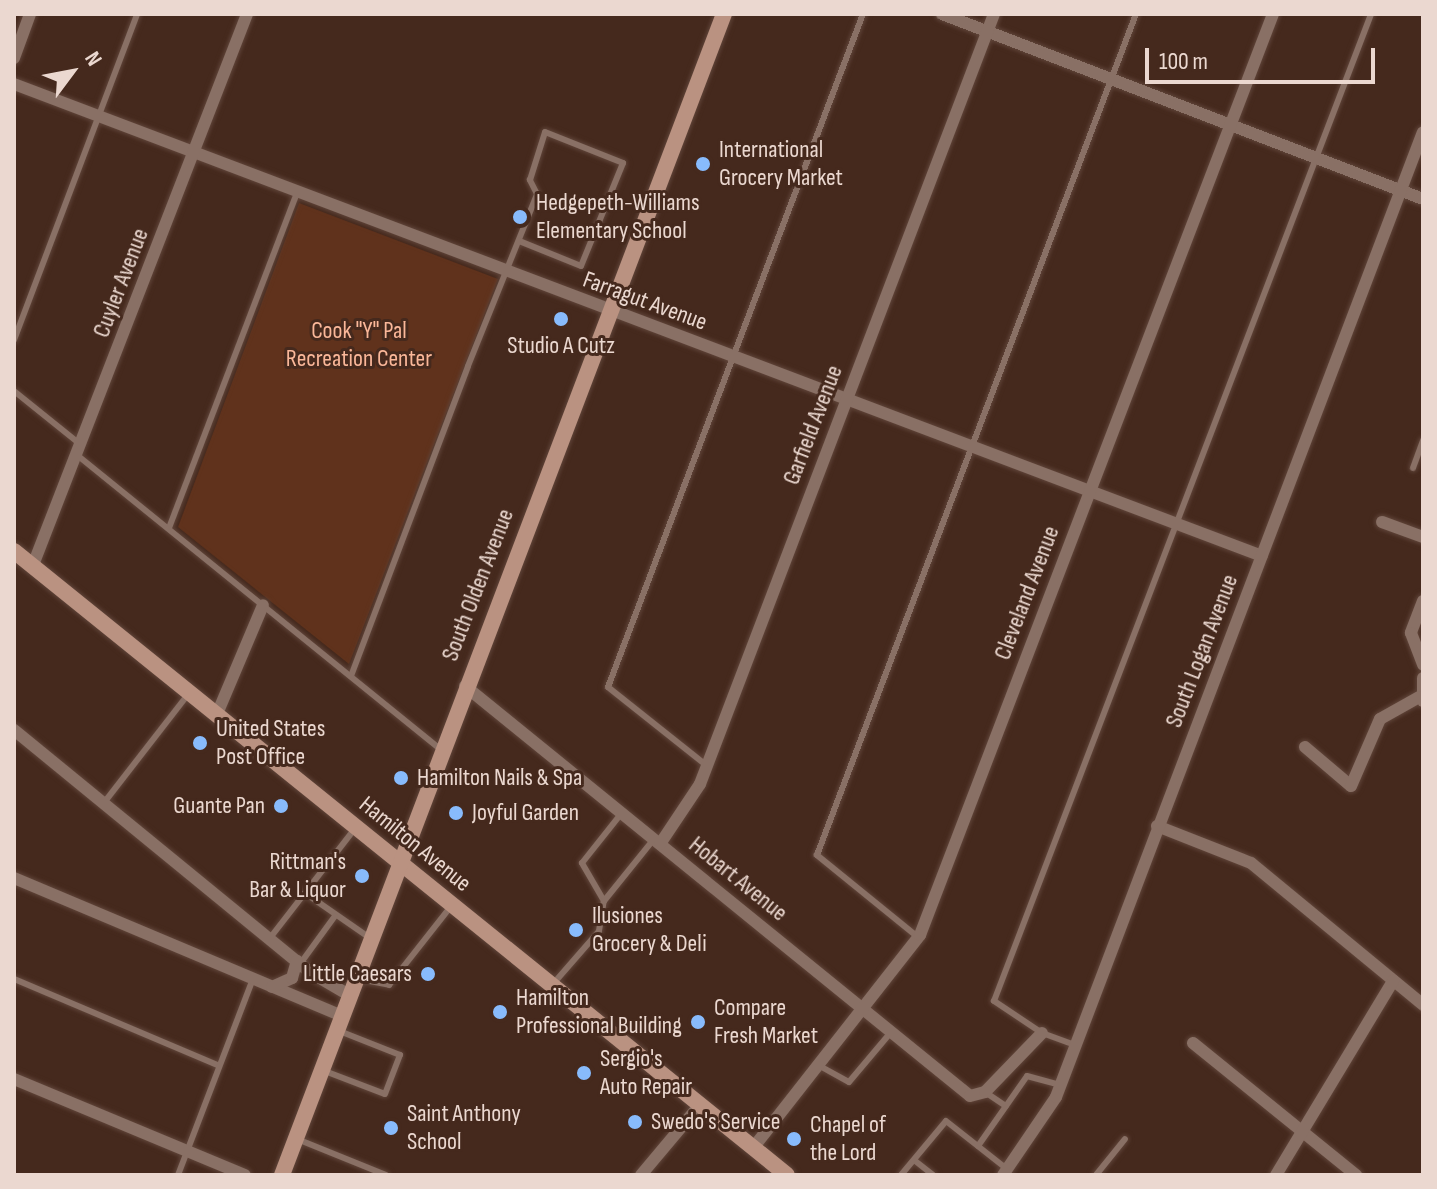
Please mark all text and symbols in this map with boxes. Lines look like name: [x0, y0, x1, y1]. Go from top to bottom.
north arrow: [32, 32, 112, 112]
scale bar: [1149, 32, 1379, 82]
text: N: [78, 47, 107, 71]
text: 100 m: [1159, 47, 1208, 76]
place label: International Grocery Market: [719, 136, 843, 192]
marker: International Grocery Market: [694, 155, 712, 173]
place label: Hedgepeth-Williams Elementary School: [536, 189, 700, 245]
marker: Hedgepeth-Williams Elementary School: [511, 208, 529, 226]
street label: Cuyler Avenue: [87, 224, 155, 342]
street label: Farragut Avenue: [579, 265, 711, 337]
marker: Studio A Cutz: [552, 310, 570, 328]
park label: Cook "Y" Pal Recreation Center: [286, 317, 432, 373]
place label: Studio A Cutz: [507, 332, 615, 360]
street label: Garfield Avenue: [777, 361, 849, 489]
street label: South Olden Avenue: [436, 505, 520, 665]
street label: Cleveland Avenue: [988, 522, 1066, 664]
street label: South Logan Avenue: [1160, 570, 1244, 732]
place label: United States Post Office: [216, 715, 325, 771]
marker: United States Post Office: [191, 734, 209, 752]
place label: Hamilton Nails & Spa: [417, 764, 582, 792]
marker: Hamilton Nails & Spa: [392, 769, 410, 787]
street label: Hamilton Avenue: [353, 790, 477, 898]
place label: Guante Pan: [173, 792, 265, 820]
marker: Guante Pan: [272, 797, 290, 815]
place label: Joyful Garden: [472, 799, 579, 827]
marker: Joyful Garden: [447, 804, 465, 822]
street label: Hobart Avenue: [683, 831, 793, 927]
place label: Rittman's Bar & Liquor: [249, 848, 346, 904]
marker: Rittman's Bar & Liquor: [353, 867, 371, 885]
place label: Ilusiones Grocery & Deli: [592, 902, 707, 958]
marker: Ilusiones Grocery & Deli: [567, 921, 585, 939]
place label: Little Caesars: [303, 960, 412, 988]
marker: Little Caesars: [419, 965, 437, 983]
place label: Hamilton Professional Building: [516, 984, 682, 1040]
place label: Compare Fresh Market: [714, 994, 818, 1050]
marker: Hamilton Professional Building: [491, 1003, 509, 1021]
marker: Compare Fresh Market: [689, 1013, 707, 1031]
place label: Sergio's Auto Repair: [600, 1045, 692, 1101]
marker: Sergio's Auto Repair: [575, 1064, 593, 1082]
place label: Saint Anthony School: [407, 1100, 521, 1156]
place label: Swedo's Service: [651, 1108, 780, 1136]
place label: Chapel of the Lord: [810, 1111, 886, 1167]
marker: Swedo's Service: [626, 1113, 644, 1131]
marker: Saint Anthony School: [382, 1119, 400, 1137]
marker: Chapel of the Lord: [785, 1130, 803, 1148]

